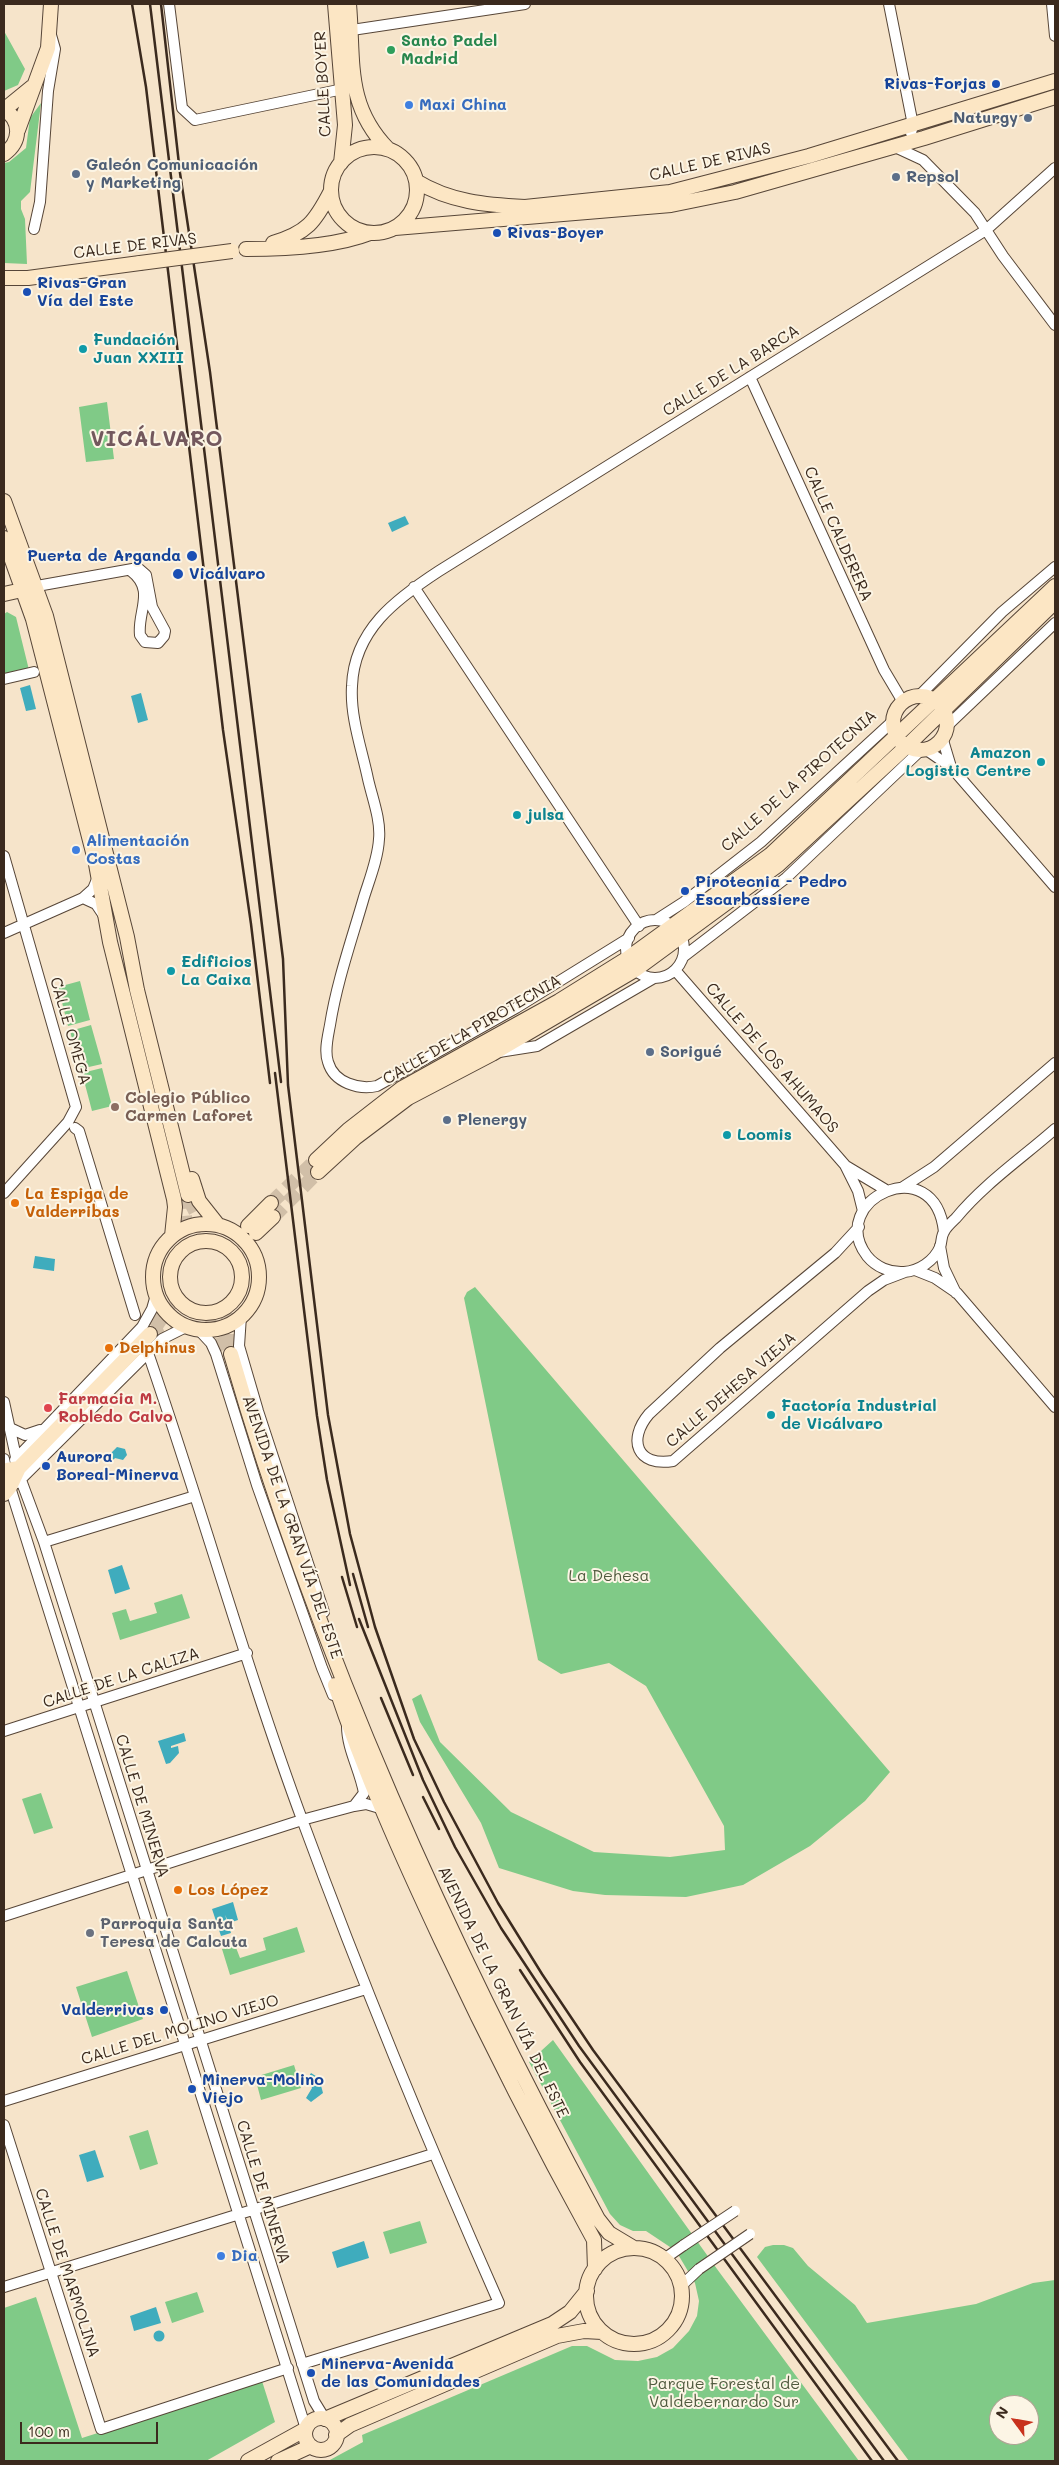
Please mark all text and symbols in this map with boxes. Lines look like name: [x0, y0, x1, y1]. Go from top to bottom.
street label: CALLE BOYER: [311, 31, 335, 137]
place label: Santo Padel Madrid: [401, 31, 497, 69]
marker: Santo Padel Madrid: [385, 44, 397, 56]
place label: Rivas-Forjas: [884, 74, 986, 94]
marker: Rivas-Forjas: [990, 78, 1002, 90]
place label: Maxi China: [419, 95, 507, 115]
marker: Maxi China: [403, 99, 415, 111]
place label: Naturgy: [953, 108, 1018, 128]
marker: Naturgy: [1022, 112, 1034, 124]
street label: CALLE DE RIVAS: [647, 139, 773, 185]
place label: Galeón Comunicación y Marketing: [86, 155, 258, 193]
place label: Repsol: [906, 167, 959, 187]
marker: Galeón Comunicación y Marketing: [70, 168, 82, 180]
marker: Repsol: [890, 171, 902, 183]
place label: Rivas-Boyer: [507, 223, 604, 243]
marker: Rivas-Boyer: [491, 227, 503, 239]
street label: CALLE DE RIVAS: [72, 229, 198, 263]
place label: Rivas-Gran Vía del Este: [37, 273, 133, 311]
marker: Rivas-Gran Vía del Este: [21, 286, 33, 298]
street label: CALLE DE LA BARCA: [659, 321, 803, 421]
place label: Fundación Juan XXIII: [93, 330, 184, 368]
marker: Fundación Juan XXIII: [77, 343, 89, 355]
district label: VICÁLVARO: [89, 427, 225, 453]
street label: CALLE CALDERERA: [800, 464, 876, 604]
place label: Puerta de Arganda: [27, 546, 181, 566]
marker: Puerta de Arganda: [185, 549, 199, 563]
place label: Vicálvaro: [189, 564, 265, 584]
marker: Vicálvaro: [171, 567, 185, 581]
street label: CALLE DE LA PIROTECNIA: [717, 706, 881, 856]
place label: Amazon Logistic Centre: [906, 743, 1031, 781]
marker: Amazon Logistic Centre: [1035, 756, 1047, 768]
place label: julsa: [527, 805, 564, 825]
marker: julsa: [511, 809, 523, 821]
place label: Alimentación Costas: [86, 831, 189, 869]
marker: Alimentación Costas: [70, 844, 82, 856]
place label: Pirotecnia - Pedro Escarbassiere: [695, 872, 847, 910]
marker: Pirotecnia - Pedro Escarbassiere: [679, 885, 691, 897]
place label: Edificios La Caixa: [181, 952, 252, 990]
marker: Edificios La Caixa: [165, 965, 177, 977]
street label: CALLE DE LA PIROTECNIA: [379, 971, 565, 1089]
street label: CALLE OMEGA: [45, 975, 95, 1087]
street label: CALLE DE LOS AHUMAOS: [702, 979, 842, 1137]
place label: Sorigué: [660, 1042, 722, 1062]
marker: Sorigué: [644, 1046, 656, 1058]
place label: Colegio Público Carmen Laforet: [125, 1088, 253, 1126]
marker: Colegio Público Carmen Laforet: [109, 1101, 121, 1113]
place label: Plenergy: [457, 1110, 527, 1130]
marker: Plenergy: [441, 1114, 453, 1126]
place label: Loomis: [737, 1125, 792, 1145]
marker: Loomis: [721, 1129, 733, 1141]
place label: La Espiga de Valderribas: [25, 1184, 128, 1222]
marker: La Espiga de Valderribas: [9, 1197, 21, 1209]
street label: CALLE DEHESA VIEJA: [662, 1328, 800, 1452]
place label: Delphinus: [119, 1338, 196, 1358]
marker: Delphinus: [103, 1342, 115, 1354]
place label: Farmacia M. Robledo Calvo: [58, 1389, 173, 1427]
street label: AVENIDA DE LA GRAN VÍA DEL ESTE: [238, 1393, 346, 1661]
place label: Factoría Industrial de Vicálvaro: [781, 1396, 937, 1434]
marker: Farmacia M. Robledo Calvo: [42, 1402, 54, 1414]
marker: Factoría Industrial de Vicálvaro: [765, 1409, 777, 1421]
place label: Aurora Boreal-Minerva: [56, 1447, 179, 1485]
marker: Aurora Boreal-Minerva: [40, 1460, 52, 1472]
park label: La Dehesa: [568, 1566, 650, 1586]
street label: CALLE DE LA CALIZA: [40, 1644, 202, 1712]
street label: CALLE DE MINERVA: [111, 1732, 173, 1880]
street label: AVENIDA DE LA GRAN VÍA DEL ESTE: [434, 1863, 572, 2121]
place label: Los López: [188, 1880, 268, 1900]
marker: Los López: [172, 1884, 184, 1896]
place label: Parroquia Santa Teresa de Calcuta: [100, 1914, 248, 1952]
marker: Parroquia Santa Teresa de Calcuta: [84, 1927, 96, 1939]
street label: CALLE DEL MOLINO VIEJO: [79, 1991, 281, 2069]
place label: Valderrivas: [61, 2000, 154, 2020]
marker: Valderrivas: [158, 2004, 170, 2016]
place label: Minerva-Molino Viejo: [202, 2070, 324, 2108]
marker: Minerva-Molino Viejo: [186, 2083, 198, 2095]
street label: CALLE DE MINERVA: [232, 2118, 294, 2266]
street label: CALLE DE MARMOLINA: [31, 2186, 103, 2360]
place label: Dia: [231, 2246, 258, 2266]
marker: Dia: [215, 2250, 227, 2262]
place label: Minerva-Avenida de las Comunidades: [321, 2354, 480, 2392]
marker: Minerva-Avenida de las Comunidades: [305, 2367, 317, 2379]
park label: Parque Forestal de Valdebernardo Sur: [648, 2374, 800, 2412]
north arrow: [989, 2395, 1039, 2445]
text: N: [991, 2403, 1013, 2422]
scale bar: [22, 2412, 160, 2444]
text: 100 m: [28, 2421, 70, 2441]

